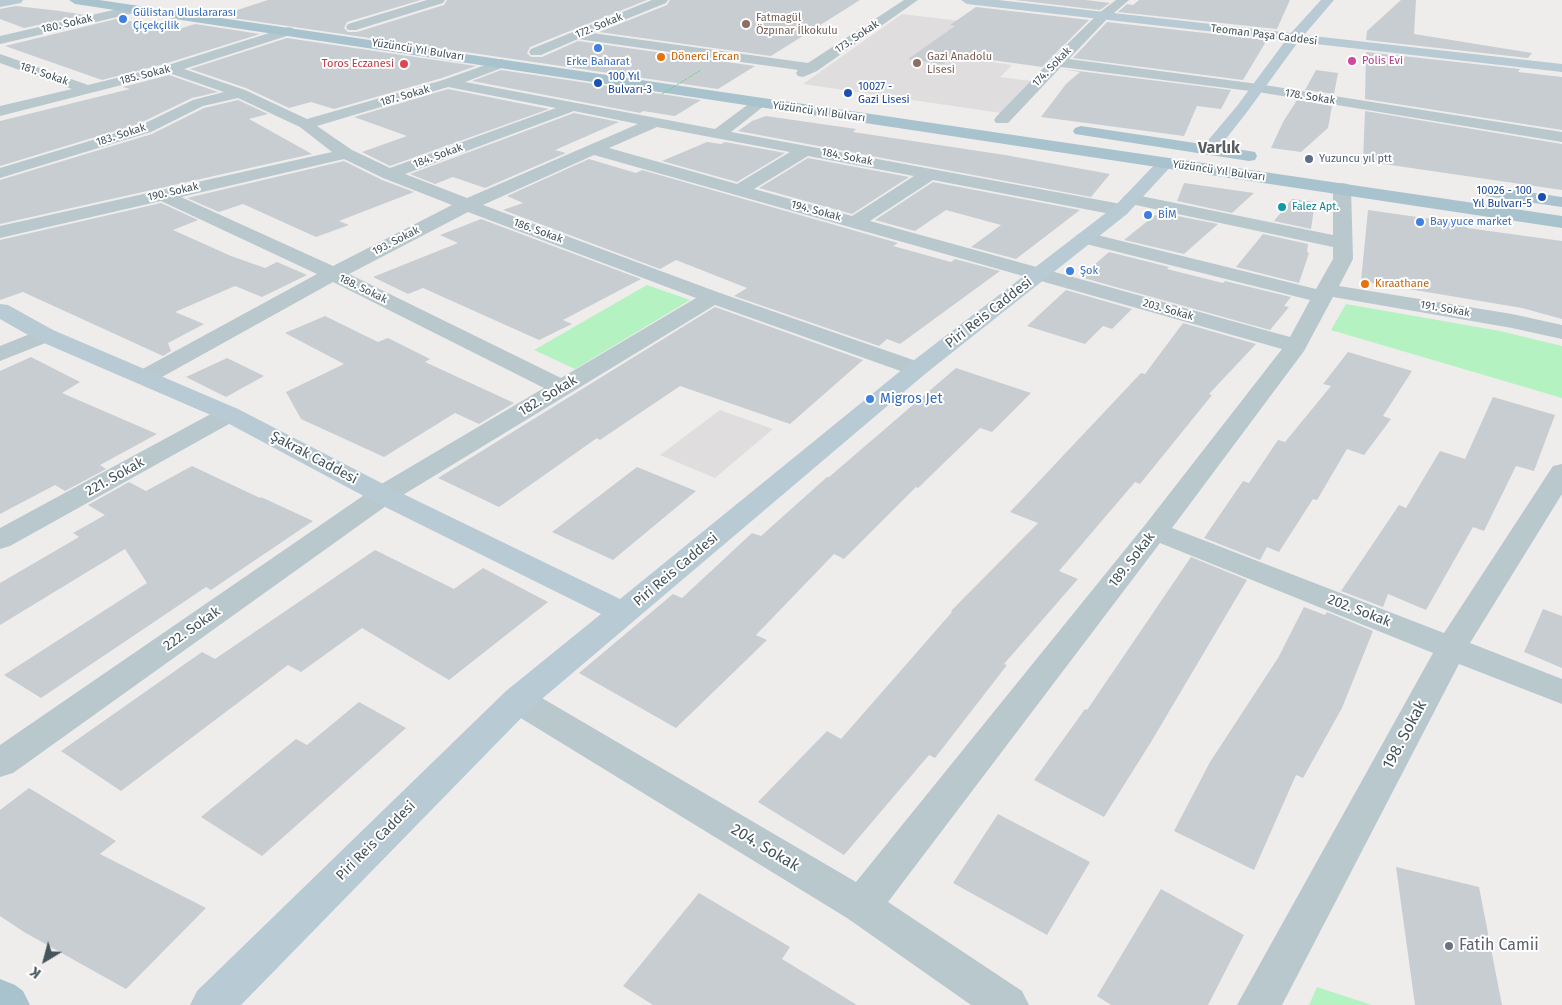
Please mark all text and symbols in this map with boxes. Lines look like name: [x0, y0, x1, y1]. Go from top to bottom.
place label: Gülistan Uluslararası Çiçekçilik: [133, 6, 236, 32]
street label: 172. Sokak: [573, 11, 625, 41]
place label: Fatmagül Özpınar İlkokulu: [756, 11, 838, 37]
street label: 180. Sokak: [40, 12, 94, 36]
marker: Gülistan Uluslararası Çiçekçilik: [117, 13, 129, 25]
marker: Fatmagül Özpınar İlkokulu: [740, 18, 752, 30]
street label: 173. Sokak: [833, 18, 881, 56]
street label: Teoman Paşa Caddesi: [1210, 22, 1318, 48]
street label: Yüzüncü Yıl Bulvarı: [371, 36, 465, 64]
marker: Erke Baharat: [592, 42, 604, 54]
street label: 174. Sokak: [1030, 44, 1074, 90]
place label: Dönerci Ercan: [671, 50, 739, 64]
place label: Gazi Anadolu Lisesi: [927, 50, 992, 76]
marker: Dönerci Ercan: [655, 51, 667, 63]
place label: Polis Evi: [1362, 54, 1403, 68]
place label: Erke Baharat: [566, 55, 630, 69]
marker: Polis Evi: [1346, 55, 1358, 67]
place label: Toros Eczanesi: [322, 57, 394, 71]
marker: Gazi Anadolu Lisesi: [911, 57, 923, 69]
marker: Toros Eczanesi: [398, 58, 410, 70]
street label: 181. Sokak: [18, 60, 70, 88]
street label: 185. Sokak: [118, 62, 172, 88]
place label: 100 Yıl Bulvarı-3: [608, 70, 652, 96]
marker: 100 Yıl Bulvarı-3: [592, 77, 604, 89]
place label: 10027 - Gazi Lisesi: [858, 80, 910, 106]
street label: 187. Sokak: [379, 83, 431, 109]
marker: 10027 - Gazi Lisesi: [842, 87, 854, 99]
street label: 178. Sokak: [1284, 87, 1336, 107]
street label: Yüzüncü Yıl Bulvarı: [772, 99, 866, 125]
street label: 183. Sokak: [95, 121, 147, 149]
district label: Varlık: [1198, 139, 1240, 159]
street label: 184. Sokak: [411, 141, 465, 171]
street label: 184. Sokak: [820, 146, 874, 168]
place label: Yuzuncu yıl ptt: [1319, 152, 1392, 166]
marker: Yuzuncu yıl ptt: [1303, 153, 1315, 165]
street label: Yüzüncü Yıl Bulvarı: [1172, 158, 1266, 184]
street label: 190. Sokak: [146, 180, 200, 204]
place label: 10026 - 100 Yıl Bulvarı-5: [1473, 184, 1532, 210]
marker: 10026 - 100 Yıl Bulvarı-5: [1536, 191, 1548, 203]
street label: 194. Sokak: [789, 198, 843, 224]
place label: Falez Apt.: [1292, 200, 1339, 214]
marker: Falez Apt.: [1276, 201, 1288, 213]
place label: BİM: [1158, 208, 1176, 222]
marker: BİM: [1142, 209, 1154, 221]
place label: Bay yuce market: [1430, 215, 1512, 229]
street label: 186. Sokak: [511, 216, 565, 246]
marker: Bay yuce market: [1414, 216, 1426, 228]
street label: 193. Sokak: [370, 224, 422, 258]
place label: Şok: [1080, 264, 1098, 278]
marker: Şok: [1064, 265, 1076, 277]
street label: 188. Sokak: [337, 272, 389, 306]
street label: Piri Reis Caddesi: [942, 274, 1036, 352]
place label: Kıraathane: [1375, 277, 1429, 291]
marker: Kıraathane: [1359, 278, 1371, 290]
street label: 203. Sokak: [1141, 296, 1195, 324]
street label: 191. Sokak: [1419, 298, 1471, 320]
street label: 182. Sokak: [516, 372, 580, 420]
place label: Migros Jet: [880, 391, 942, 407]
marker: Migros Jet: [864, 393, 876, 405]
street label: Şakrak Caddesi: [268, 428, 360, 488]
street label: 221. Sokak: [83, 454, 147, 500]
street label: 189. Sokak: [1105, 529, 1159, 591]
street label: Piri Reis Caddesi: [630, 530, 722, 610]
street label: 202. Sokak: [1325, 591, 1393, 631]
street label: 222. Sokak: [160, 603, 224, 655]
street label: 198. Sokak: [1379, 697, 1431, 773]
street label: Piri Reis Caddesi: [333, 798, 419, 884]
street label: 204. Sokak: [727, 820, 803, 876]
north arrow: [20, 935, 70, 985]
place label: Fatih Camii: [1459, 936, 1539, 956]
marker: Fatih Camii: [1443, 940, 1455, 952]
text: K: [27, 963, 44, 982]

